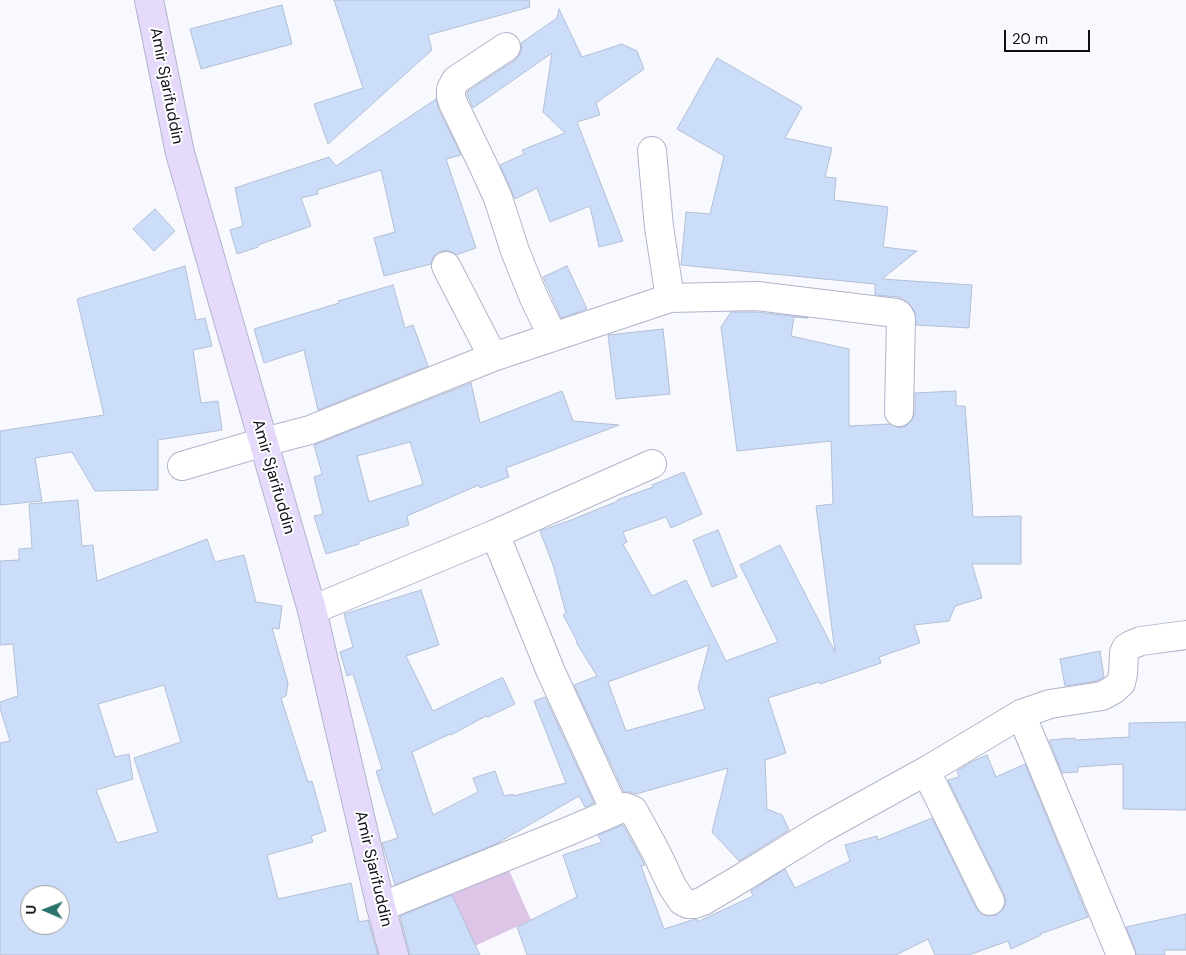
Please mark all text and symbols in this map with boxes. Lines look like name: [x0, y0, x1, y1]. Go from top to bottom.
scale bar: [1006, 20, 1092, 52]
street label: Amir Sjarifuddin: [145, 26, 187, 146]
text: 20 m: [1012, 29, 1048, 49]
street label: Amir Sjarifuddin: [247, 418, 299, 536]
street label: Amir Sjarifuddin: [350, 809, 396, 929]
north arrow: [20, 885, 70, 935]
text: U: [22, 905, 40, 915]

